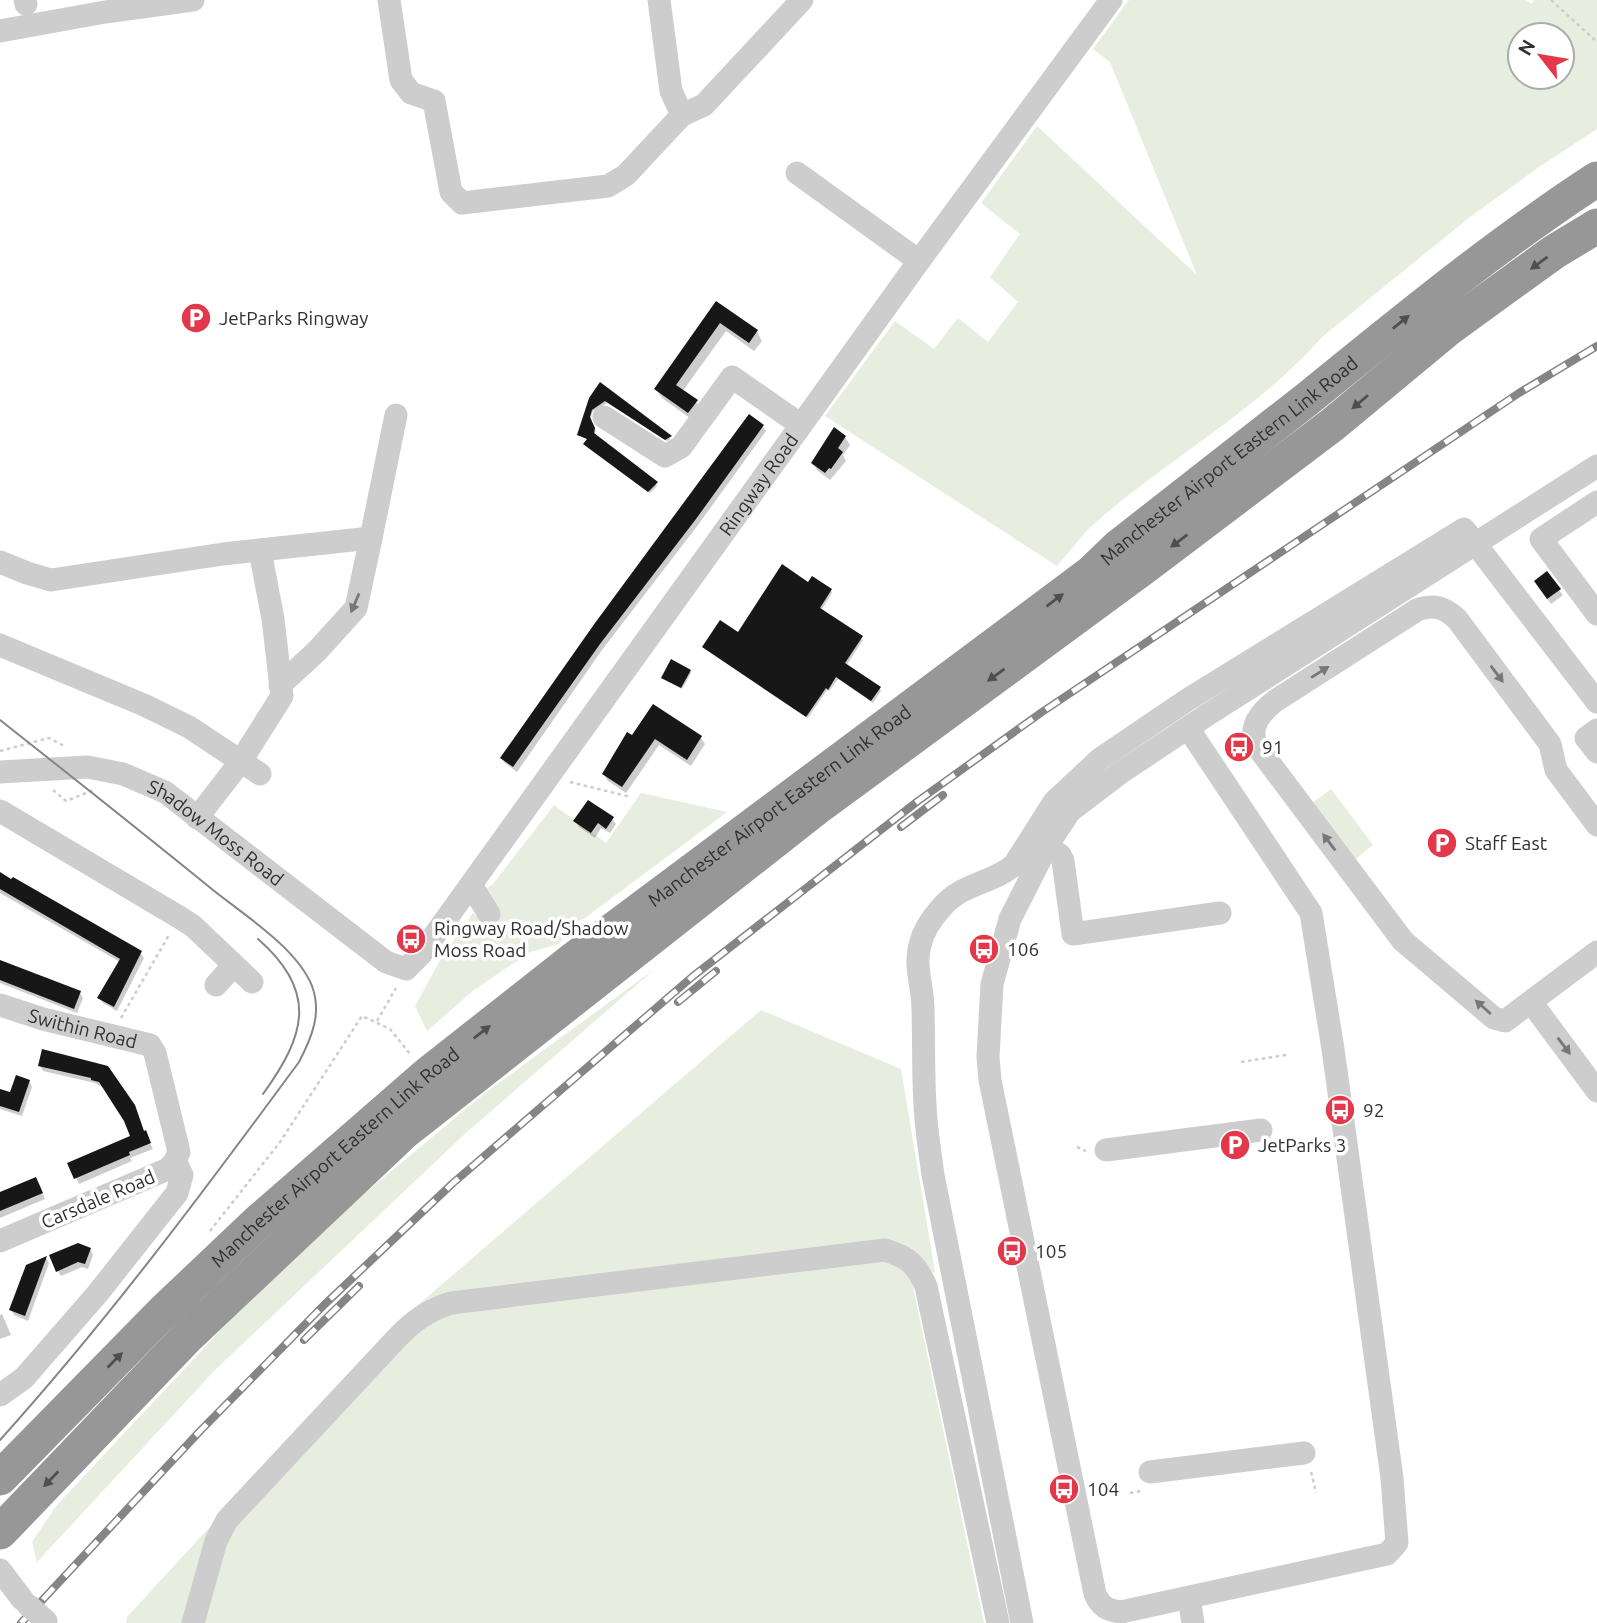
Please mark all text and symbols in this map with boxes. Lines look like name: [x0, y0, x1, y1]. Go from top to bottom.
north arrow: [1506, 21, 1576, 91]
text: N: [1513, 35, 1540, 59]
one-way arrow: [1530, 256, 1549, 270]
parking icon: JetParks Ringway: [179, 301, 213, 335]
place label: JetParks Ringway: [219, 307, 369, 329]
one-way arrow: [1392, 314, 1410, 329]
street label: Manchester Airport Eastern Link Road: [1095, 352, 1362, 569]
one-way arrow: [1351, 394, 1368, 409]
street label: Ringway Road: [714, 429, 802, 540]
one-way arrow: [1170, 533, 1188, 547]
one-way arrow: [349, 593, 360, 614]
one-way arrow: [1045, 593, 1064, 607]
one-way arrow: [1490, 664, 1505, 682]
one-way arrow: [1310, 666, 1330, 679]
one-way arrow: [987, 668, 1005, 682]
street label: Manchester Airport Eastern Link Road: [644, 700, 915, 911]
bus stop icon: 91: [1222, 730, 1256, 764]
place label: 91: [1262, 736, 1283, 758]
street label: Shadow Moss Road: [144, 775, 288, 890]
parking icon: Staff East: [1425, 826, 1459, 860]
place label: Staff East: [1465, 832, 1548, 854]
one-way arrow: [1322, 833, 1336, 851]
place label: Ringway Road/Shadow Moss Road: [434, 917, 629, 961]
bus stop icon: Ringway Road/Shadow Moss Road: [394, 922, 428, 956]
bus stop icon: 106: [967, 932, 1001, 966]
place label: 106: [1007, 938, 1039, 960]
one-way arrow: [1474, 999, 1492, 1015]
street label: Swithin Road: [25, 1004, 139, 1052]
one-way arrow: [472, 1024, 490, 1039]
one-way arrow: [1557, 1037, 1571, 1055]
street label: Manchester Airport Eastern Link Road: [206, 1043, 463, 1272]
bus stop icon: 92: [1323, 1093, 1357, 1127]
place label: 92: [1363, 1099, 1384, 1121]
parking icon: JetParks 3: [1218, 1128, 1252, 1162]
place label: JetParks 3: [1258, 1134, 1346, 1156]
street label: Carsdale Road: [38, 1165, 158, 1233]
bus stop icon: 105: [995, 1234, 1029, 1268]
place label: 105: [1035, 1240, 1067, 1262]
one-way arrow: [107, 1352, 123, 1369]
one-way arrow: [44, 1470, 60, 1487]
bus stop icon: 104: [1047, 1472, 1081, 1506]
place label: 104: [1087, 1478, 1119, 1500]

